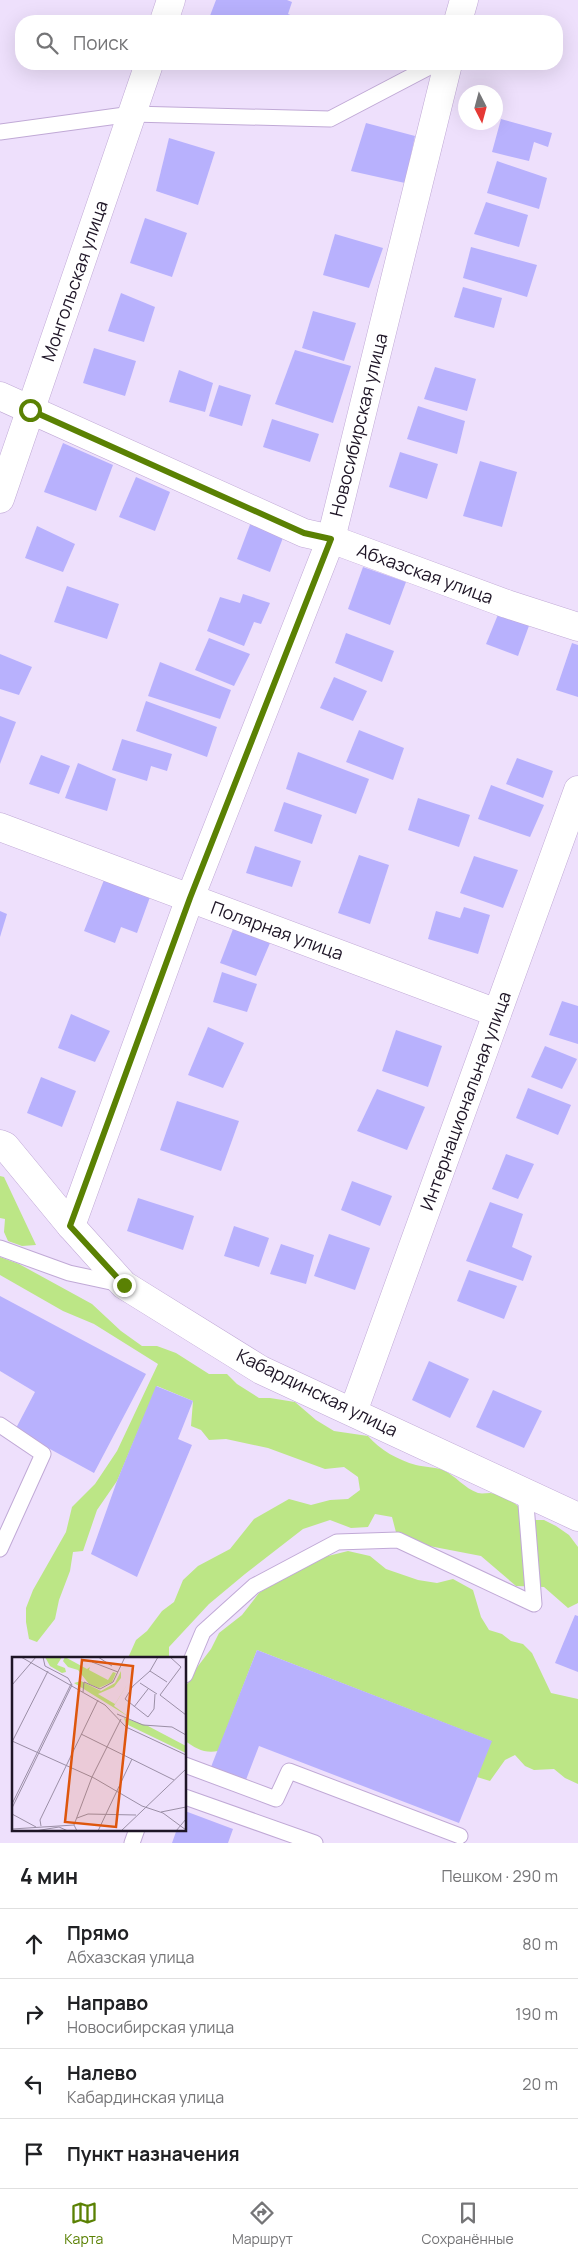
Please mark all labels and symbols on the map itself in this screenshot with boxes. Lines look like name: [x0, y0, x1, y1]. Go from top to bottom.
north arrow: [458, 85, 503, 130]
street label: Монгольская улица: [35, 197, 113, 364]
street label: Новосибирская улица: [324, 331, 392, 519]
route start: [19, 399, 42, 422]
street label: Абхазская улица: [354, 537, 497, 609]
street label: Полярная улица: [208, 895, 347, 965]
street label: Интернациональная улица: [414, 988, 516, 1213]
route end: [113, 1274, 136, 1297]
street label: Кабардинская улица: [233, 1343, 402, 1442]
inset map: [12, 1657, 186, 1830]

